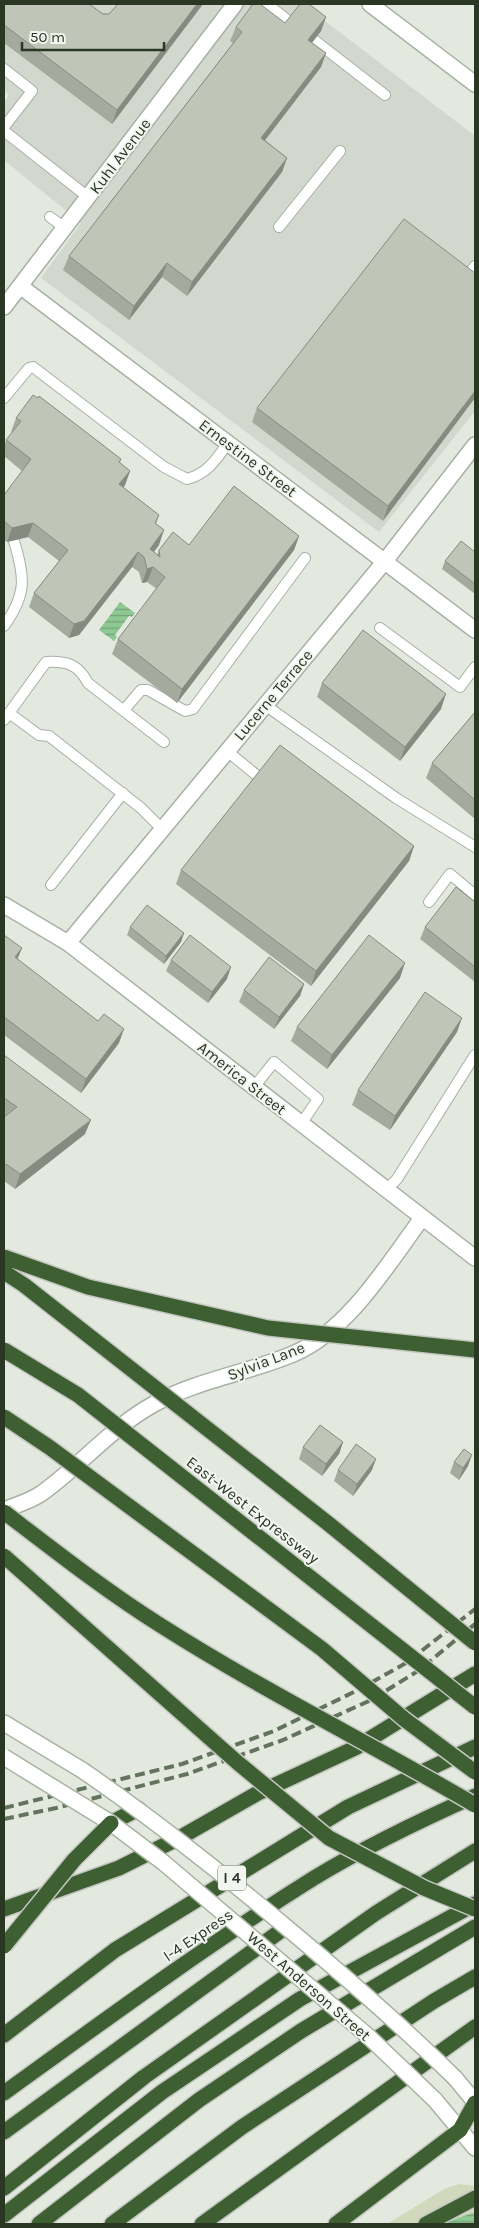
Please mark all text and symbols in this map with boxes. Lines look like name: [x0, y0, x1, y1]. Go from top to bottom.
scale bar: [22, 20, 165, 52]
text: 50 m: [30, 28, 65, 46]
street label: Kuhl Avenue: [85, 114, 155, 198]
street label: Ernestine Street: [195, 415, 301, 501]
street label: Lucerne Terrace: [229, 646, 317, 744]
street label: America Street: [194, 1037, 290, 1119]
street label: Sylvia Lane: [225, 1338, 307, 1384]
street label: East-West Expressway: [183, 1452, 324, 1568]
road number: I 4: [218, 1866, 246, 1890]
street label: I-4 Express: [159, 1905, 237, 1965]
street label: West Anderson Street: [243, 1927, 375, 2045]

